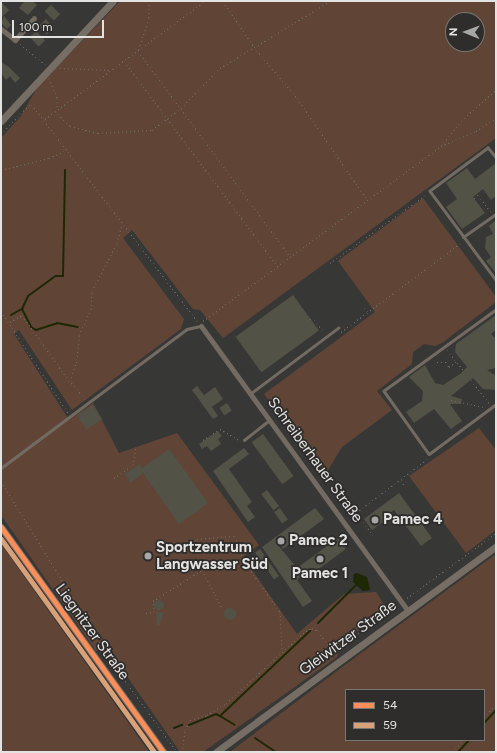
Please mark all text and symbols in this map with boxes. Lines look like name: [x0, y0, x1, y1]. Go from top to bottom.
scale bar: [14, 12, 106, 38]
north arrow: [445, 12, 485, 52]
text: 100 m: [19, 20, 53, 34]
text: N: [447, 27, 460, 36]
street label: Schreiberhauer Straße: [264, 394, 366, 526]
place label: Pamec 4: [383, 511, 443, 529]
marker: Pamec 4: [370, 515, 380, 525]
place label: Pamec 2: [289, 532, 348, 550]
marker: Pamec 2: [276, 536, 286, 546]
place label: Sportzentrum Langwasser Süd: [156, 538, 268, 573]
marker: Sportzentrum Langwasser Süd: [143, 551, 153, 561]
marker: Pamec 1: [315, 554, 325, 564]
place label: Pamec 1: [292, 565, 348, 583]
street label: Liegnitzer Straße: [51, 580, 133, 684]
street label: Gleiwitzer Straße: [296, 597, 400, 679]
legend: [345, 689, 485, 741]
text: 54: [383, 698, 397, 712]
text: 59: [383, 718, 397, 732]

